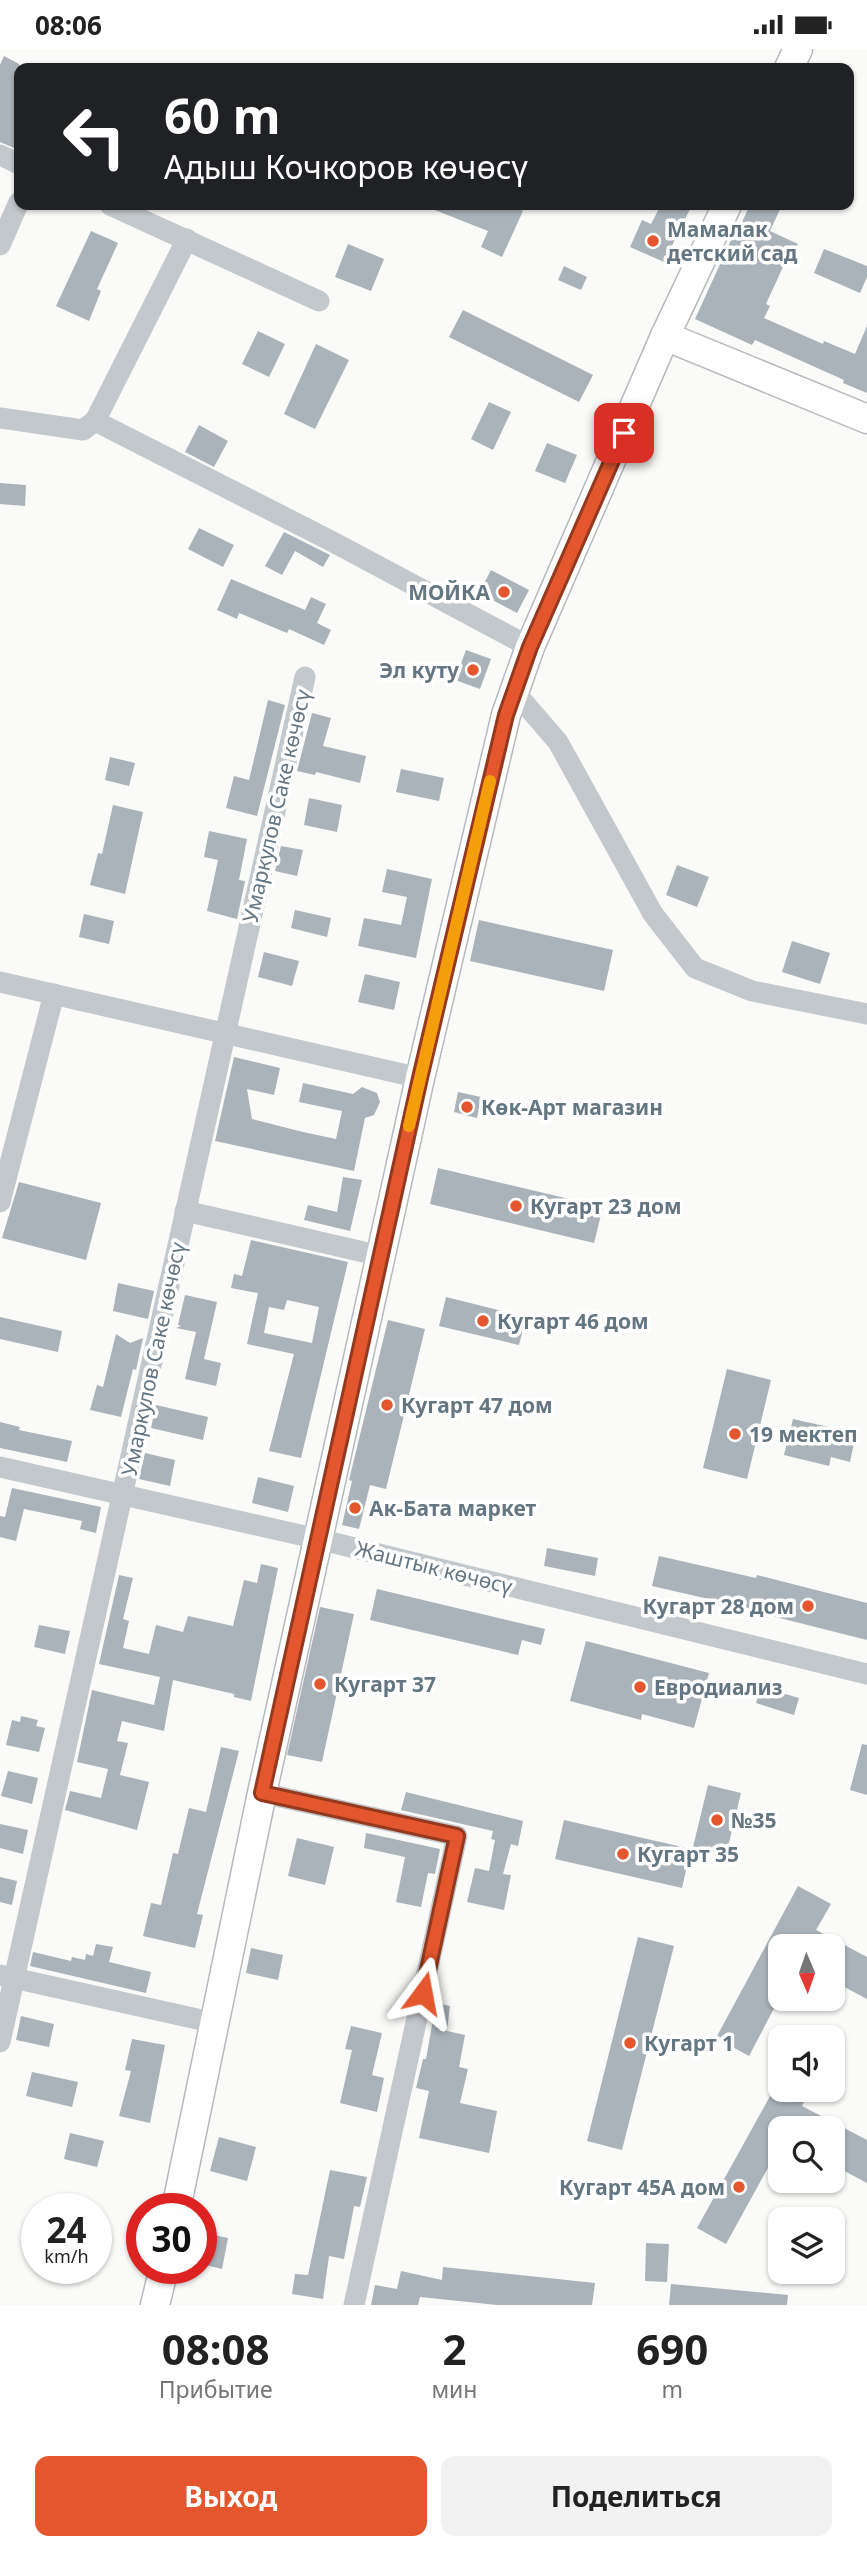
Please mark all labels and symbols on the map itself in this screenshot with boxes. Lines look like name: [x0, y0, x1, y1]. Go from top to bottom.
place label: Мамалак детский сад: [667, 215, 798, 267]
marker: Мамалак детский сад: [645, 233, 661, 249]
pin: [594, 403, 654, 463]
place label: МОЙКА: [408, 578, 490, 606]
marker: МОЙКА: [496, 584, 512, 600]
place label: Эл куту: [379, 656, 459, 684]
marker: Эл куту: [465, 662, 481, 678]
street label: Умаркулов Саке көчөсү: [236, 686, 317, 925]
place label: Көк-Арт магазин: [481, 1093, 663, 1121]
marker: Көк-Арт магазин: [459, 1099, 475, 1115]
place label: Кугарт 23 дом: [530, 1192, 682, 1220]
marker: Кугарт 23 дом: [508, 1198, 524, 1214]
street label: Умаркулов Саке көчөсү: [115, 1239, 192, 1479]
place label: Кугарт 46 дом: [497, 1307, 649, 1335]
marker: Кугарт 46 дом: [475, 1313, 491, 1329]
place label: Кугарт 47 дом: [401, 1391, 553, 1419]
marker: Кугарт 47 дом: [379, 1397, 395, 1413]
place label: 19 мектеп: [749, 1420, 858, 1448]
marker: 19 мектеп: [727, 1426, 743, 1442]
place label: Ак-Бата маркет: [369, 1494, 536, 1522]
marker: Ак-Бата маркет: [347, 1500, 363, 1516]
street label: Жаштык көчөсү: [353, 1534, 516, 1600]
place label: Кугарт 28 дом: [643, 1592, 794, 1620]
marker: Кугарт 28 дом: [800, 1598, 816, 1614]
place label: Кугарт 37: [334, 1670, 436, 1698]
place label: Евродиализ: [654, 1673, 783, 1701]
marker: Кугарт 37: [312, 1676, 328, 1692]
marker: Евродиализ: [632, 1679, 648, 1695]
place label: №35: [731, 1806, 777, 1834]
marker: №35: [709, 1812, 725, 1828]
place label: Кугарт 35: [637, 1840, 739, 1868]
marker: Кугарт 35: [615, 1846, 631, 1862]
north arrow: [768, 1934, 845, 2011]
position arrow: [386, 1956, 460, 2030]
place label: Кугарт 1: [644, 2029, 734, 2057]
marker: Кугарт 1: [622, 2035, 638, 2051]
place label: Кугарт 45А дом: [559, 2173, 725, 2201]
marker: Кугарт 45А дом: [731, 2179, 747, 2195]
speed limit sign: 30: [126, 2193, 217, 2284]

